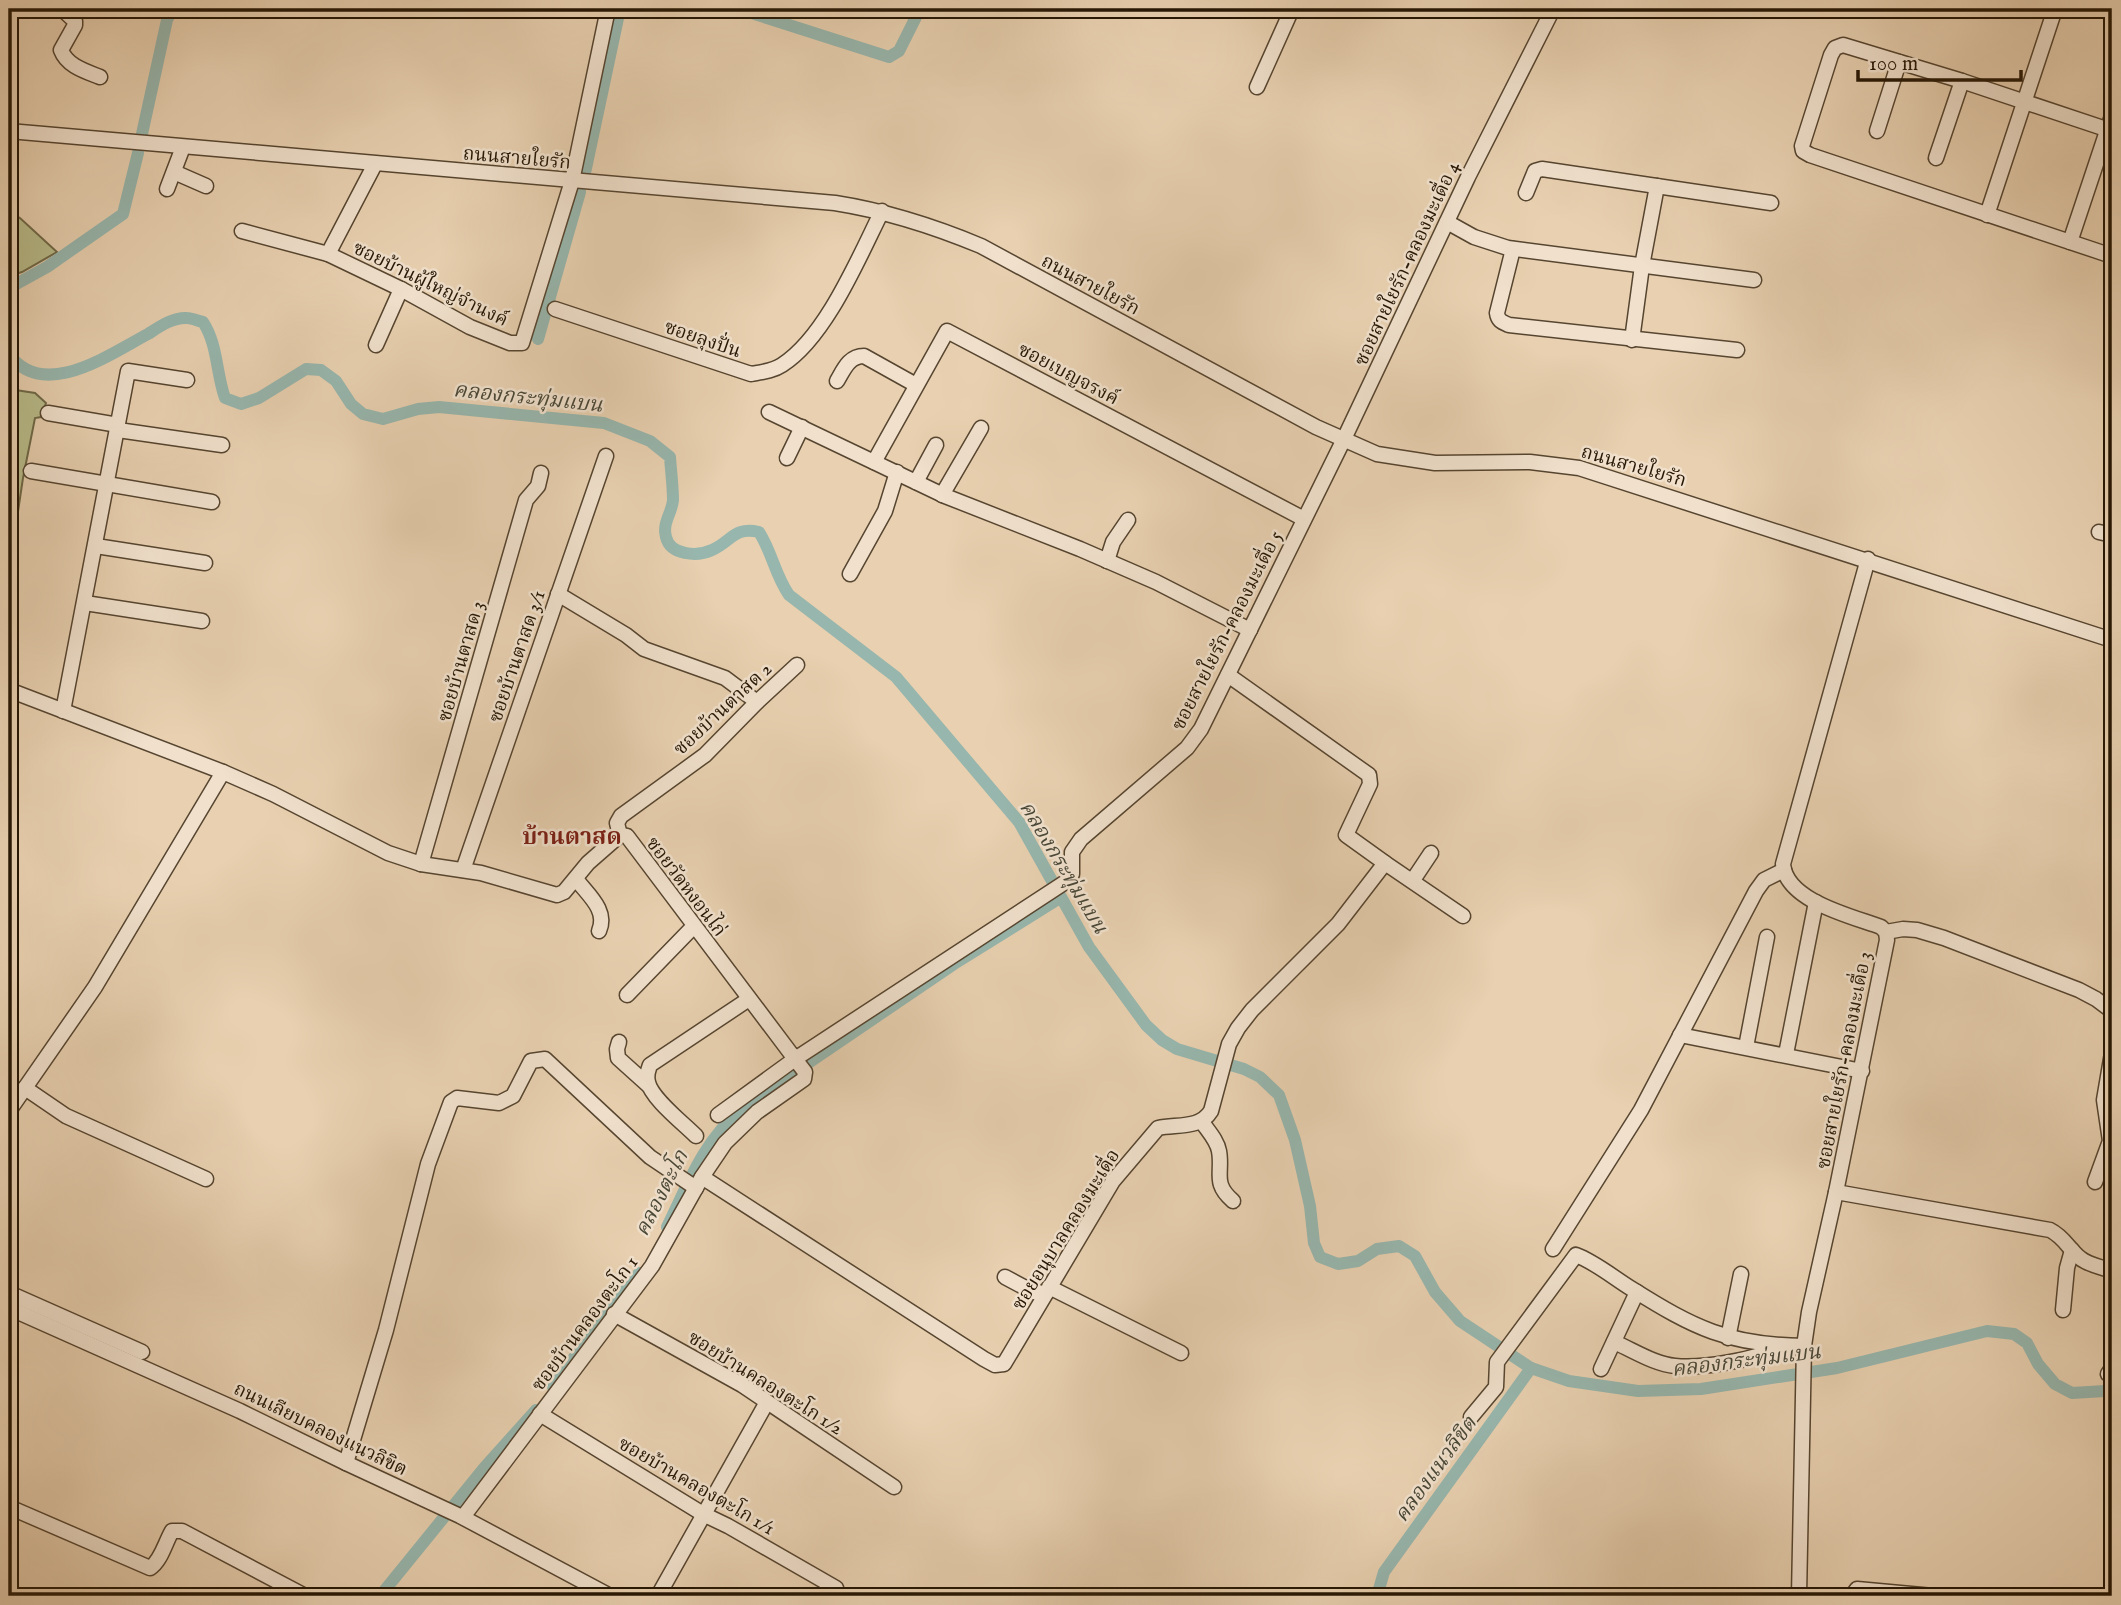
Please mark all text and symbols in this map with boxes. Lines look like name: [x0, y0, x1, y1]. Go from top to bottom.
scale bar: [1858, 38, 2021, 82]
text: 100 m: [1869, 51, 1918, 78]
street label: ถนนสายใยรัก: [462, 139, 572, 176]
street label: ซอยสายใยรัก-คลองมะเดื่อ 4: [1346, 155, 1466, 370]
street label: ซอยบ้านผู้ใหญ่จำนงค์: [349, 234, 513, 333]
street label: ถนนสายใยรัก: [1037, 247, 1145, 322]
street label: ซอยลุงปั่น: [661, 312, 745, 364]
street label: ซอยเบญจรงค์: [1014, 337, 1123, 411]
water label: คลองกระทุ่มแบน: [452, 377, 604, 420]
street label: ถนนสายใยรัก: [1578, 438, 1690, 493]
street label: ซอยสายใยรัก-คลองมะเดื่อ 5: [1163, 525, 1289, 735]
street label: ซอยบ้านตาสด 3/1: [484, 588, 552, 726]
street label: ซอยบ้านตาสด 3: [433, 599, 491, 725]
street label: ซอยบ้านตาสด 2: [669, 658, 778, 761]
water label: คลองกระทุ่มแบน: [1013, 797, 1113, 939]
district label: บ้านตาสด: [522, 823, 622, 852]
street label: ซอยวัดหงอนไก่: [640, 831, 733, 942]
street label: ซอยสายใยรัก-คลองมะเดื่อ 3: [1808, 949, 1878, 1171]
street label: ซอยอนุบาลคลองมะเดื่อ: [1004, 1143, 1126, 1315]
water label: คลองตะโก: [627, 1144, 696, 1241]
street label: ซอยบ้านคลองตะโก 1: [524, 1250, 644, 1396]
street label: ซอยบ้านคลองตะโก 1/2: [683, 1323, 849, 1441]
water label: คลองกระทุ่มแบน: [1670, 1339, 1822, 1384]
street label: ถนนเลียบคลองแนวลิขิต: [229, 1377, 411, 1482]
water label: คลองแนวลิขิต: [1389, 1411, 1484, 1528]
street label: ซอยบ้านคลองตะโก 1/1: [614, 1429, 780, 1541]

